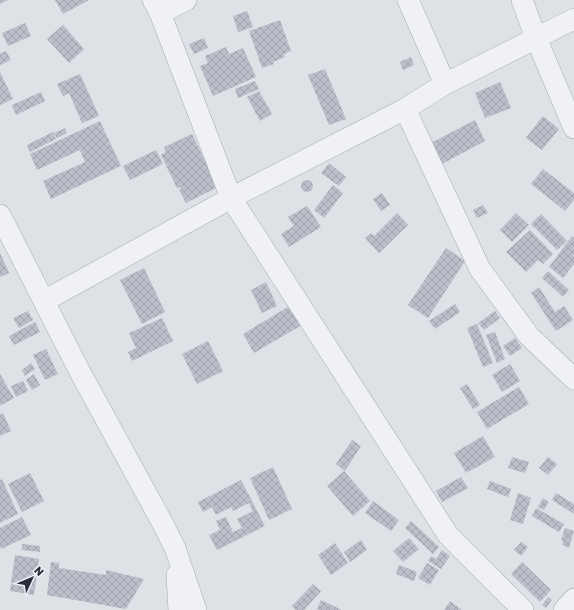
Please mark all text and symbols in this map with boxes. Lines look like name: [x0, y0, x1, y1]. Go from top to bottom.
north arrow: [12, 558, 52, 598]
text: N: [31, 564, 46, 579]

